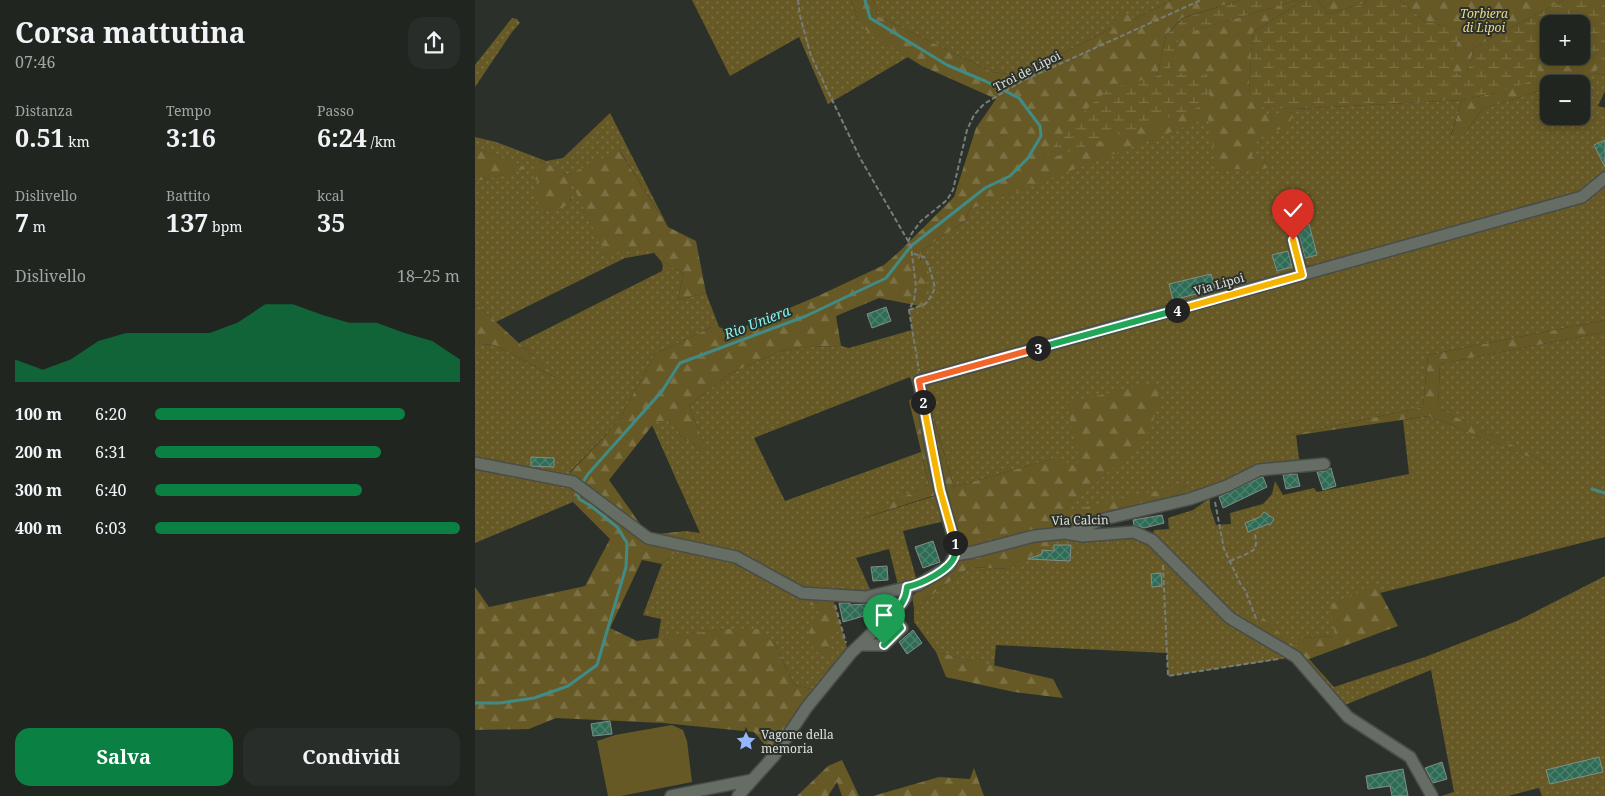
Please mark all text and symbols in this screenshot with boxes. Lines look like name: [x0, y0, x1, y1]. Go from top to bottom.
park label: Torbiera di Lipoi: [1460, 5, 1508, 36]
text: Corsa mattutina: [15, 13, 246, 51]
map controls: [1540, 15, 1590, 125]
button: +: [1540, 15, 1590, 65]
button: share: [408, 17, 460, 69]
street label: Troi de Lipoi: [991, 47, 1064, 95]
text: 07:46: [15, 51, 55, 73]
button: −: [1540, 75, 1590, 125]
text: Distanza: [15, 101, 73, 120]
text: Tempo: [166, 101, 211, 120]
text: Passo: [317, 101, 354, 120]
text: 0.51: [15, 120, 65, 154]
text: 3:16: [166, 120, 216, 154]
text: 6:24: [317, 120, 367, 154]
text: km: [65, 132, 90, 151]
text: /km: [367, 132, 396, 151]
text: Dislivello: [15, 186, 77, 205]
text: Battito: [166, 186, 210, 205]
text: kcal: [317, 186, 344, 205]
pin: [1272, 189, 1314, 240]
icon: check: [1279, 196, 1307, 224]
text: 7: [15, 205, 29, 239]
text: 137: [166, 205, 208, 239]
text: 35: [317, 205, 345, 239]
text: m: [29, 217, 46, 236]
text: bpm: [208, 217, 242, 236]
text: Dislivello: [15, 265, 86, 287]
text: 18–25 m: [397, 265, 460, 287]
street label: Via Lipoi: [1192, 269, 1246, 299]
pin: 4: [1165, 298, 1189, 322]
water label: Rio Uniera: [720, 300, 794, 344]
text: 4: [1174, 301, 1181, 320]
pin: 3: [1025, 336, 1051, 360]
text: 3: [1035, 339, 1042, 358]
pin: 2: [911, 390, 935, 414]
text: 2: [920, 393, 927, 412]
text: 100 m: [15, 403, 62, 425]
text: 6:20: [95, 403, 126, 425]
text: 200 m: [15, 441, 62, 463]
text: 6:31: [95, 441, 126, 463]
text: 300 m: [15, 479, 62, 501]
text: 6:40: [95, 479, 126, 501]
street label: Via Calcin: [1051, 511, 1109, 529]
text: 400 m: [15, 517, 62, 539]
text: 6:03: [95, 517, 126, 539]
pin: 1: [943, 530, 967, 556]
text: 1: [952, 534, 959, 553]
pin: [863, 594, 905, 645]
icon: arrive: [870, 601, 898, 629]
place label: Vagone della memoria: [761, 726, 834, 757]
button: Salva: [15, 728, 233, 786]
button: Condividi: [243, 728, 460, 786]
place icon: Vagone della memoria: [735, 730, 757, 752]

